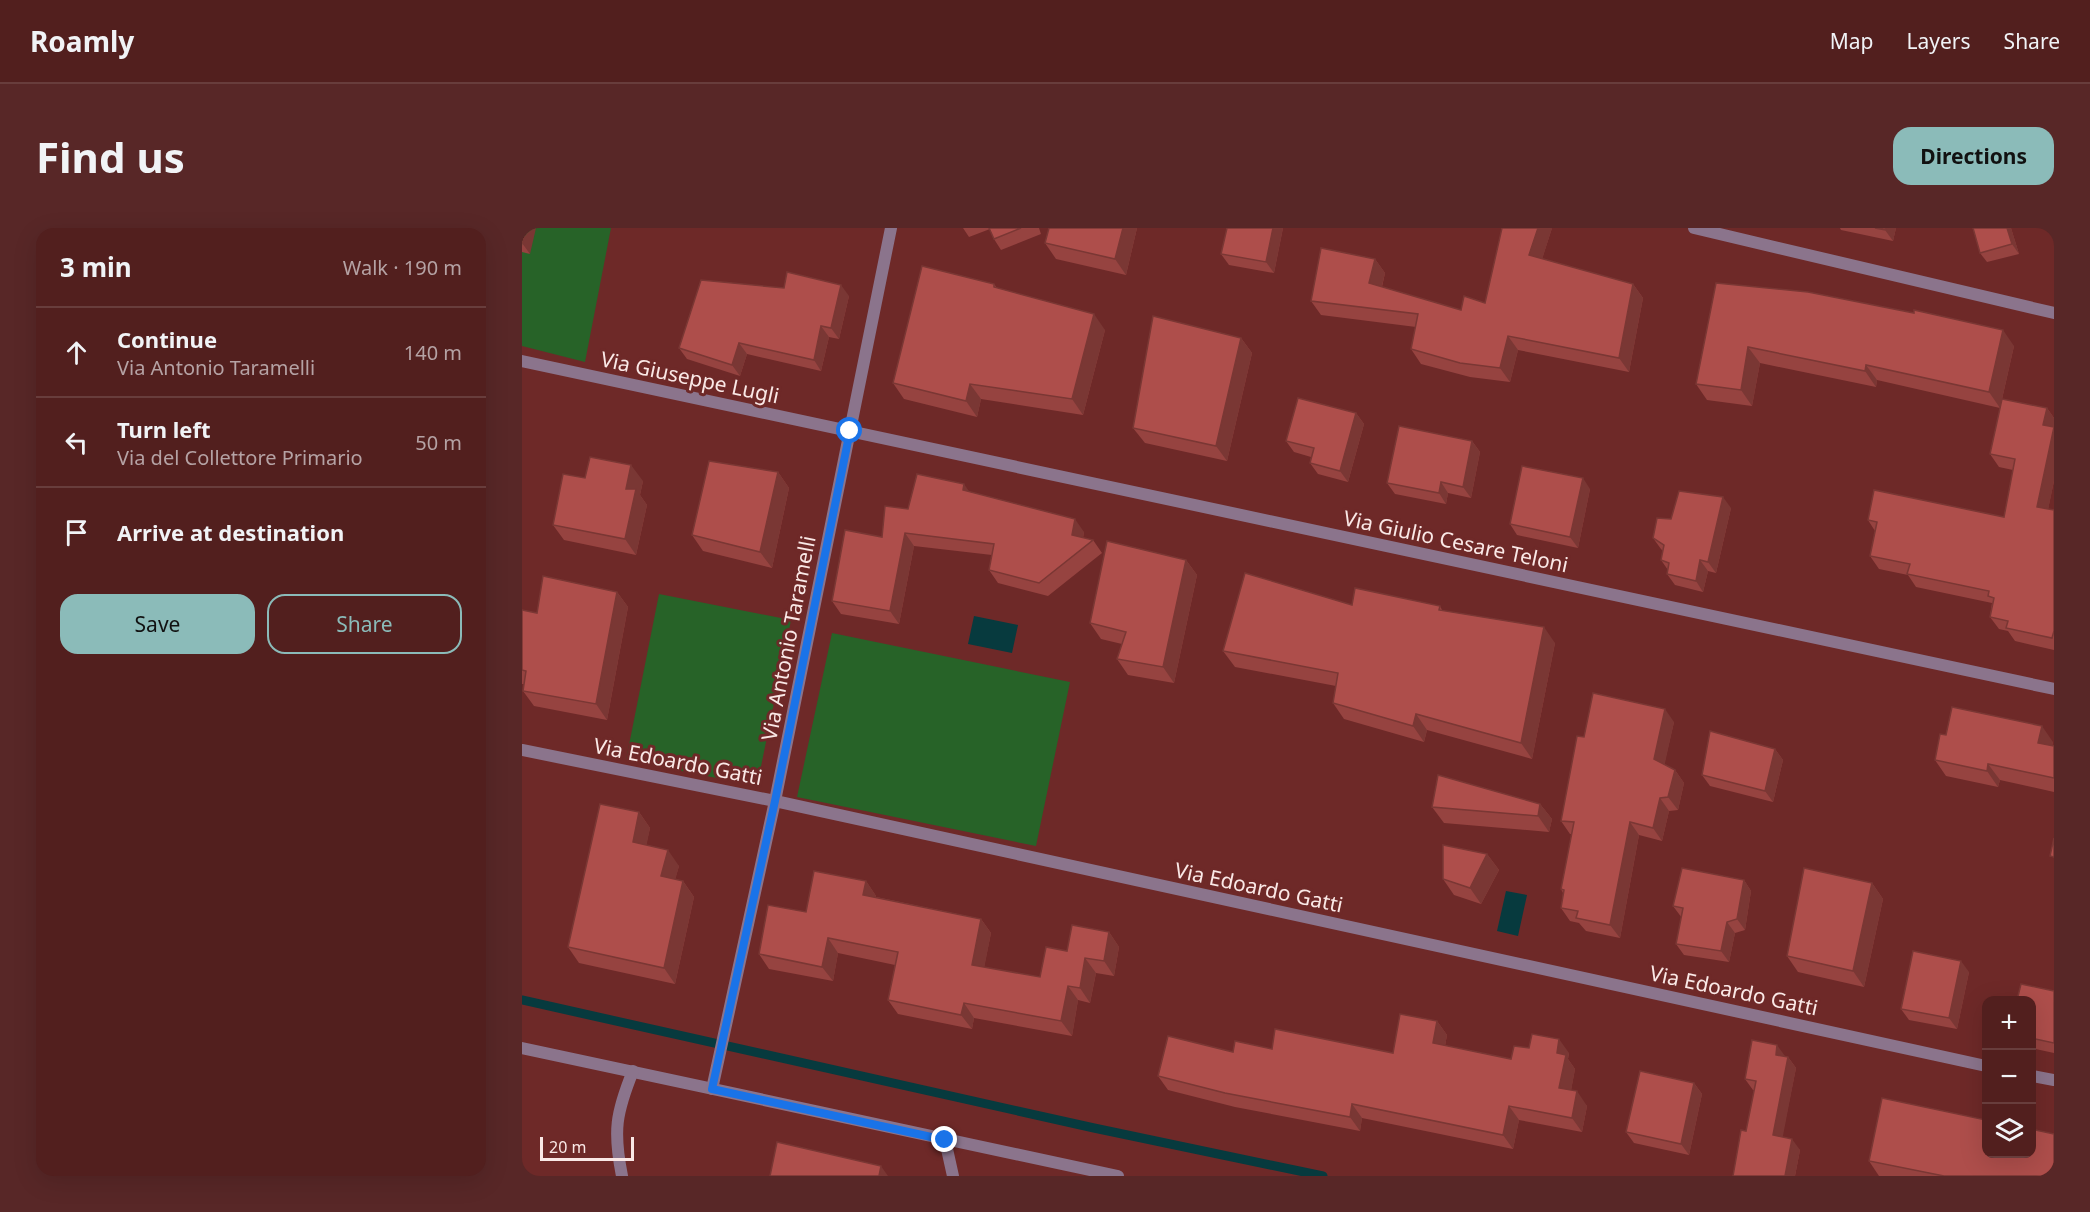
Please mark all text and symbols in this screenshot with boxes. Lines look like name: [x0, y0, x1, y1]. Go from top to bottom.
text: Roamly: [30, 22, 134, 60]
text: Map: [1830, 27, 1874, 55]
text: Layers: [1907, 27, 1971, 55]
text: Share: [2004, 27, 2060, 55]
button: Directions: [1893, 127, 2054, 185]
text: Find us: [36, 128, 185, 185]
text: 3 min: [60, 249, 132, 285]
text: Walk · 190 m: [343, 254, 462, 281]
text: Continue: [117, 324, 217, 354]
icon: ahead: [60, 336, 93, 369]
text: 140 m: [404, 339, 462, 366]
street label: Via Giuseppe Lugli: [598, 344, 782, 410]
text: Via Antonio Taramelli: [117, 354, 315, 381]
text: Turn left: [117, 414, 211, 444]
route start: [836, 417, 862, 443]
icon: left: [60, 426, 93, 459]
text: 50 m: [415, 429, 462, 456]
text: Via del Collettore Primario: [117, 444, 363, 471]
street label: Via Giulio Cesare Teloni: [1341, 503, 1571, 579]
icon: arrive: [60, 516, 93, 549]
text: Arrive at destination: [117, 517, 344, 547]
street label: Via Antonio Taramelli: [754, 533, 822, 743]
button: Save: [60, 594, 255, 654]
button: Share: [267, 594, 462, 654]
street label: Via Edoardo Gatti: [591, 731, 765, 791]
street label: Via Edoardo Gatti: [1172, 855, 1346, 919]
street label: Via Edoardo Gatti: [1647, 958, 1821, 1022]
map controls: [1982, 996, 2036, 1158]
button: +: [1982, 996, 2036, 1050]
button: −: [1982, 1050, 2036, 1104]
button: layers: [1982, 1104, 2036, 1158]
route end: [931, 1126, 957, 1152]
scale bar: [540, 1134, 634, 1162]
text: 20 m: [549, 1136, 586, 1158]

